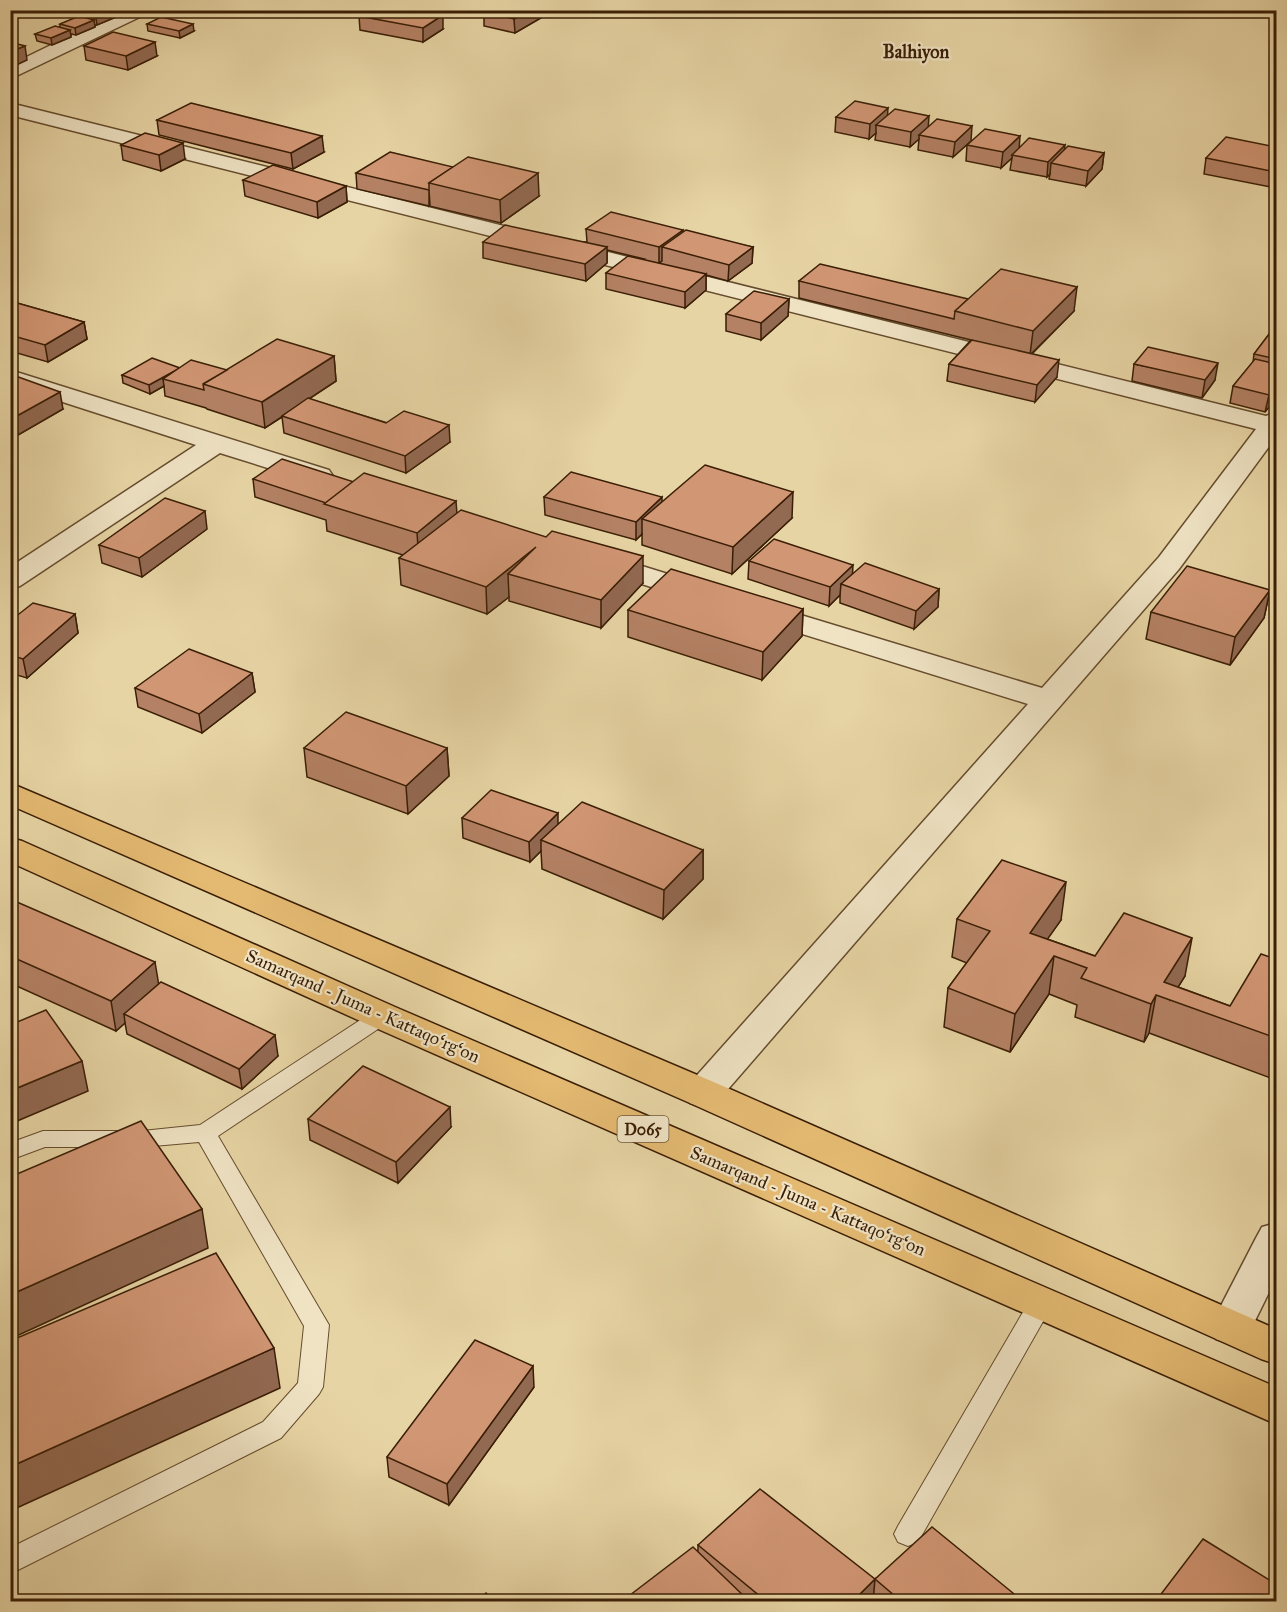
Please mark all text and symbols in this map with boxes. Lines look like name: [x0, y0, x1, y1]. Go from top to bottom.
district label: Balhiyon: [883, 41, 949, 64]
street label: Samarqand - Juma - Kattaqo‘rg‘on: [242, 944, 483, 1069]
road number: D065: [618, 1116, 668, 1142]
street label: Samarqand - Juma - Kattaqo‘rg‘on: [687, 1141, 929, 1262]

